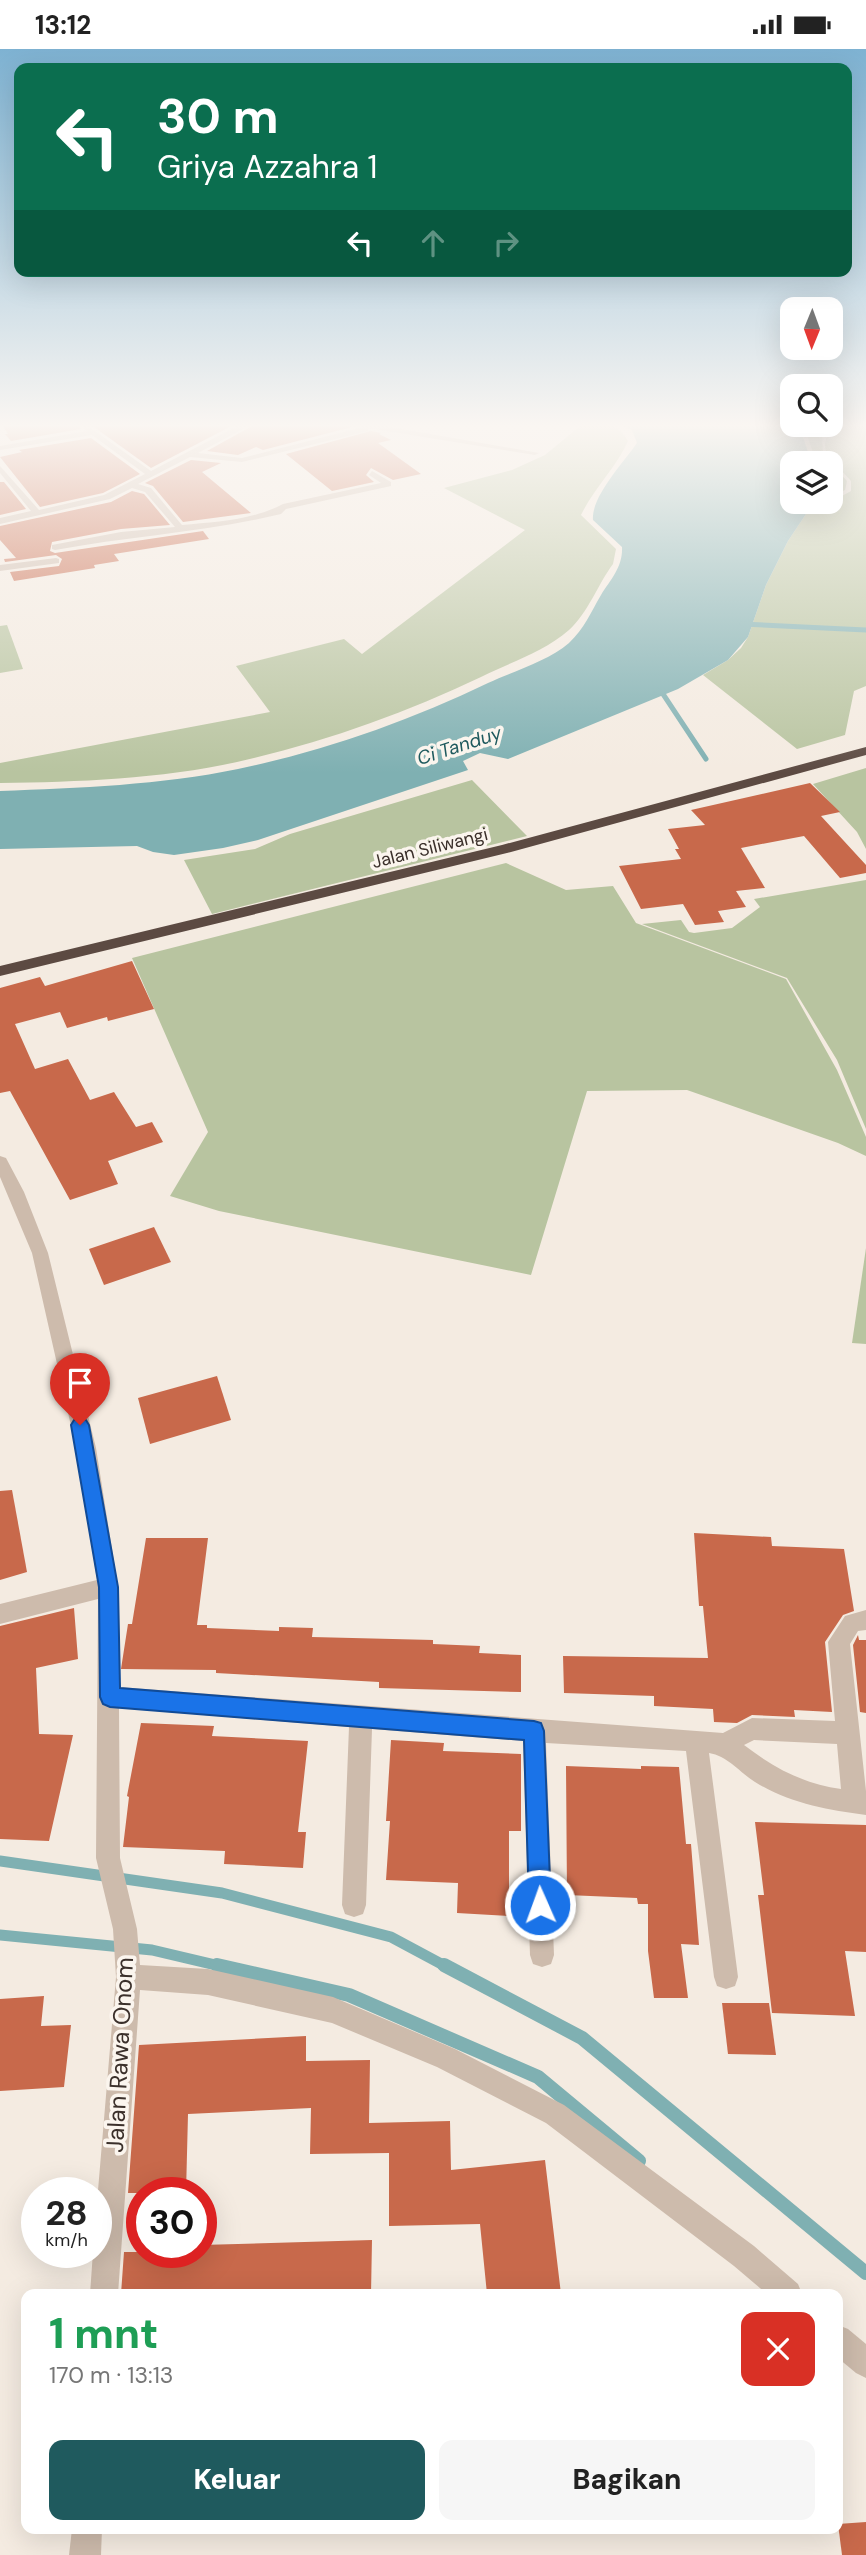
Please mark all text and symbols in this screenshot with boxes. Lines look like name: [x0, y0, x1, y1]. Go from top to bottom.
text: 13:12: [35, 8, 91, 42]
text: 30 m: [157, 84, 279, 148]
icon: left: [42, 91, 133, 182]
text: Griya Azzahra 1: [157, 146, 378, 188]
icon: left: [341, 224, 379, 262]
icon: ahead: [414, 224, 452, 262]
icon: right: [487, 224, 525, 262]
north arrow: [780, 297, 844, 361]
map controls: [780, 297, 843, 514]
button: search: [780, 374, 843, 437]
button: layers: [780, 451, 843, 514]
water label: Ci Tanduy: [414, 720, 506, 771]
street label: Jalan Siliwangi: [369, 822, 491, 874]
pin: [50, 1353, 110, 1425]
icon: arrive: [61, 1364, 99, 1402]
position arrow: [503, 1868, 577, 1942]
street label: Jalan Rawa Onom: [99, 1956, 140, 2153]
speed limit sign: 30: [126, 2177, 217, 2268]
text: 28: [45, 2190, 88, 2236]
text: km/h: [45, 2228, 88, 2252]
text: 1 mnt: [49, 2306, 158, 2361]
button: close: [741, 2312, 815, 2386]
text: 170 m · 13:13: [49, 2360, 173, 2390]
button: Keluar: [49, 2440, 425, 2520]
button: Bagikan: [439, 2440, 815, 2520]

